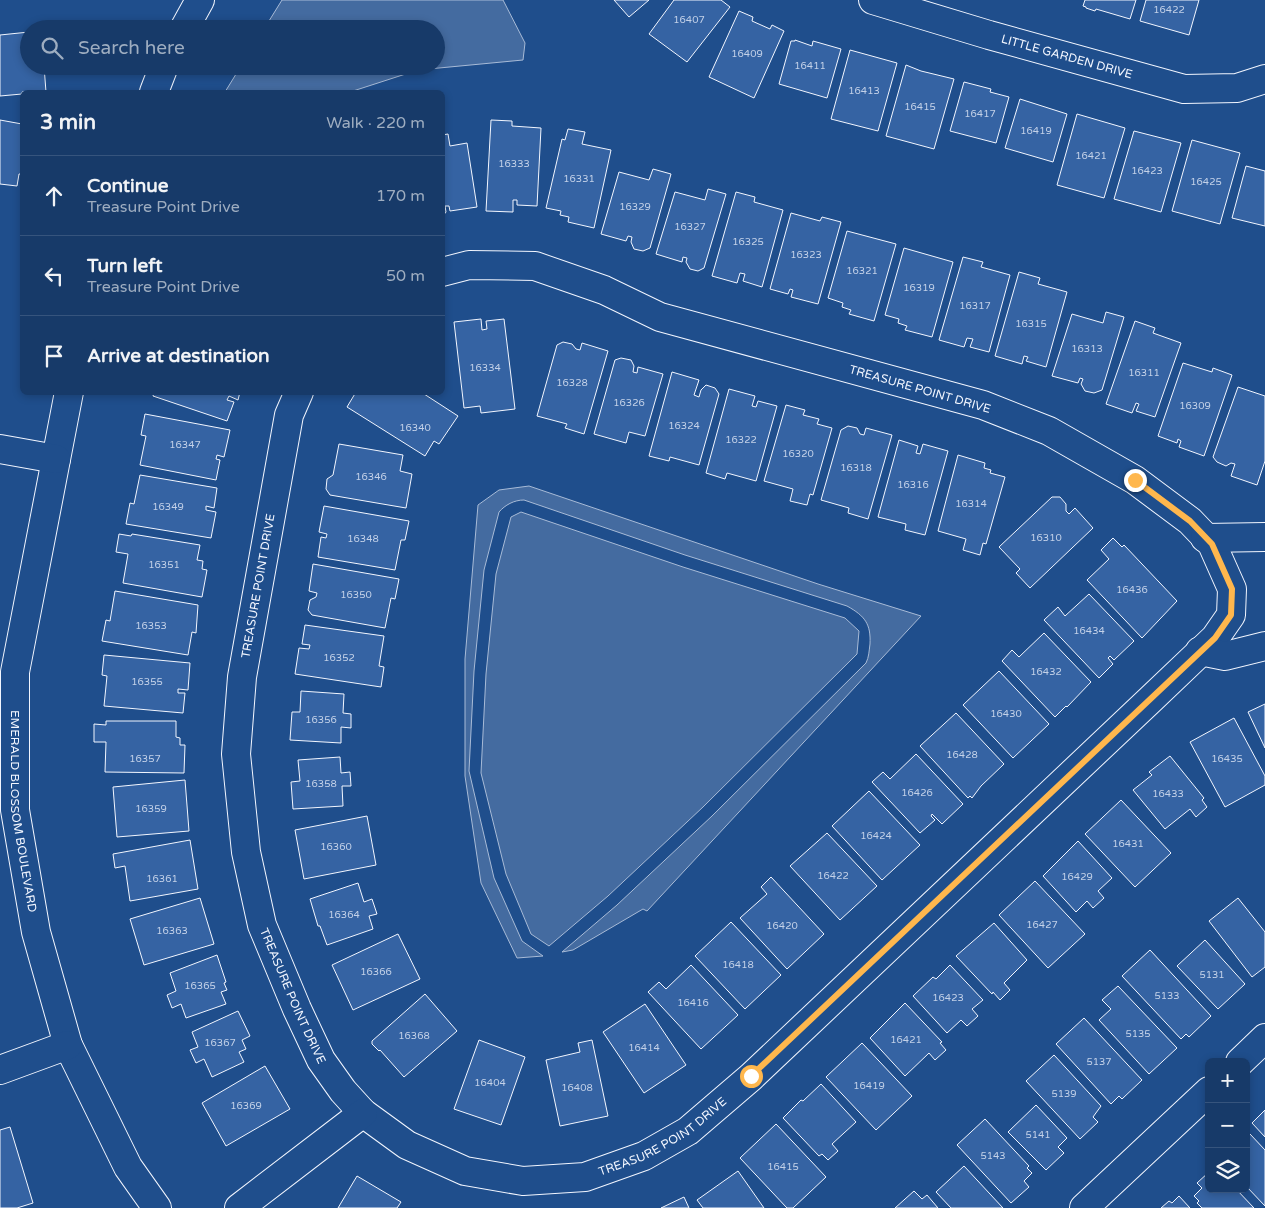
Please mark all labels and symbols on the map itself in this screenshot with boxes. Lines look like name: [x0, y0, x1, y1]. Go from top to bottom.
house number: 16422: [1153, 4, 1185, 16]
house number: 16407: [673, 14, 705, 26]
street label: LITTLE GARDEN DRIVE: [1000, 32, 1134, 82]
house number: 16409: [731, 48, 763, 60]
house number: 16411: [794, 60, 826, 72]
house number: 16413: [848, 85, 880, 97]
house number: 16415: [904, 101, 936, 113]
house number: 16417: [964, 108, 996, 120]
house number: 16419: [1020, 125, 1052, 137]
house number: 16421: [1075, 150, 1107, 162]
house number: 16333: [498, 158, 530, 170]
house number: 16423: [1131, 165, 1163, 177]
house number: 16331: [563, 173, 595, 185]
house number: 16425: [1190, 176, 1222, 188]
house number: 16329: [619, 201, 651, 213]
house number: 16327: [674, 221, 706, 233]
house number: 16325: [732, 236, 764, 248]
house number: 16323: [790, 249, 822, 261]
house number: 16321: [846, 265, 878, 277]
house number: 16319: [903, 282, 935, 294]
house number: 16317: [959, 300, 991, 312]
house number: 16315: [1015, 318, 1047, 330]
house number: 16313: [1071, 343, 1103, 355]
house number: 16334: [469, 362, 501, 374]
street label: TREASURE POINT DRIVE: [848, 362, 993, 416]
house number: 16311: [1128, 367, 1160, 379]
house number: 16328: [556, 377, 588, 389]
house number: 16326: [613, 397, 645, 409]
house number: 16309: [1179, 400, 1211, 412]
house number: 16324: [668, 420, 700, 432]
house number: 16340: [399, 422, 431, 434]
house number: 16322: [725, 434, 757, 446]
house number: 16347: [169, 439, 201, 451]
house number: 16320: [782, 448, 814, 460]
house number: 16318: [840, 462, 872, 474]
route end: [1124, 469, 1147, 492]
house number: 16346: [355, 471, 387, 483]
house number: 16316: [897, 479, 929, 491]
house number: 16314: [955, 498, 987, 510]
house number: 16349: [152, 501, 184, 513]
street label: TREASURE POINT DRIVE: [238, 512, 278, 659]
house number: 16310: [1030, 532, 1062, 544]
house number: 16348: [347, 533, 379, 545]
house number: 16351: [148, 559, 180, 571]
house number: 16436: [1116, 584, 1148, 596]
house number: 16350: [340, 589, 372, 601]
house number: 16353: [135, 620, 167, 632]
house number: 16434: [1073, 625, 1105, 637]
house number: 16352: [323, 652, 355, 664]
house number: 16432: [1030, 666, 1062, 678]
house number: 16355: [131, 676, 163, 688]
house number: 16430: [990, 708, 1022, 720]
street label: EMERALD BLOSSOM BOULEVARD: [8, 710, 40, 913]
house number: 16356: [305, 714, 337, 726]
house number: 16428: [946, 749, 978, 761]
house number: 16357: [129, 753, 161, 765]
house number: 16435: [1211, 753, 1243, 765]
house number: 16358: [305, 778, 337, 790]
house number: 16426: [901, 787, 933, 799]
house number: 16433: [1152, 788, 1184, 800]
house number: 16359: [135, 803, 167, 815]
house number: 16424: [860, 830, 892, 842]
house number: 16431: [1112, 838, 1144, 850]
house number: 16360: [320, 841, 352, 853]
house number: 16422: [817, 870, 849, 882]
house number: 16429: [1061, 871, 1093, 883]
house number: 16361: [146, 873, 178, 885]
house number: 16364: [328, 909, 360, 921]
house number: 16427: [1026, 919, 1058, 931]
house number: 16420: [766, 920, 798, 932]
house number: 16363: [156, 925, 188, 937]
street label: TREASURE POINT DRIVE: [257, 926, 329, 1066]
house number: 16418: [722, 959, 754, 971]
house number: 16366: [360, 966, 392, 978]
house number: 5131: [1199, 969, 1225, 981]
house number: 16365: [184, 980, 216, 992]
house number: 5133: [1154, 990, 1180, 1002]
house number: 16423: [932, 992, 964, 1004]
house number: 16416: [677, 997, 709, 1009]
house number: 5135: [1125, 1028, 1151, 1040]
house number: 16368: [398, 1030, 430, 1042]
house number: 16421: [890, 1034, 922, 1046]
house number: 16367: [204, 1037, 236, 1049]
house number: 16414: [628, 1042, 660, 1054]
house number: 5137: [1086, 1056, 1112, 1068]
route start: [740, 1065, 763, 1088]
house number: 16404: [474, 1077, 506, 1089]
house number: 16419: [853, 1080, 885, 1092]
house number: 16408: [561, 1082, 593, 1094]
house number: 5139: [1051, 1088, 1077, 1100]
street label: TREASURE POINT DRIVE: [597, 1094, 729, 1179]
house number: 16369: [230, 1100, 262, 1112]
house number: 5141: [1025, 1129, 1051, 1141]
house number: 5143: [980, 1150, 1006, 1162]
house number: 16415: [767, 1161, 799, 1173]

